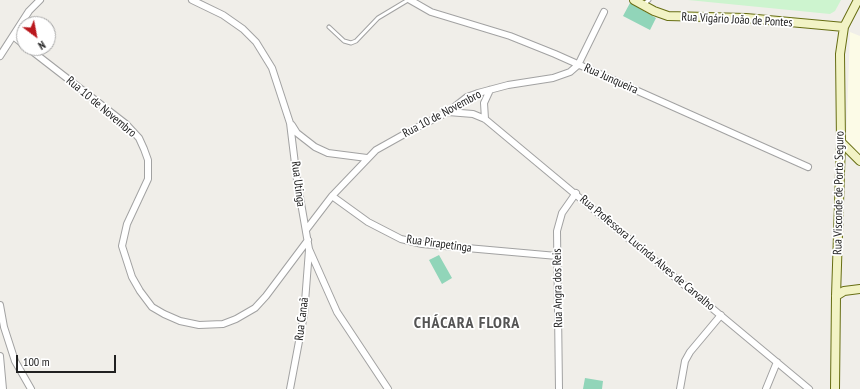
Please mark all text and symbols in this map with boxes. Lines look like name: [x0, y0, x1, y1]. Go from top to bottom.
street label: Rua Vigário João de Pontes: [681, 10, 793, 30]
north arrow: [16, 16, 56, 56]
text: N: [36, 38, 48, 53]
street label: Rua Junqueira: [582, 61, 640, 97]
street label: Rua 10 de Novembro: [63, 74, 139, 140]
street label: Rua 10 de Novembro: [400, 87, 484, 141]
street label: Rua Visconde de Porto Seguro: [831, 131, 847, 255]
street label: Rua Utinga: [288, 160, 308, 208]
street label: Rua Professora Lucinda Alves de Carvalho: [577, 192, 717, 314]
street label: Rua Pirapetinga: [405, 232, 473, 256]
street label: Rua Angra dos Reis: [550, 248, 566, 328]
street label: Rua Canaã: [292, 297, 312, 341]
district label: CHÁCARA FLORA: [414, 313, 520, 333]
scale bar: [18, 347, 118, 373]
text: 100 m: [23, 354, 50, 369]

